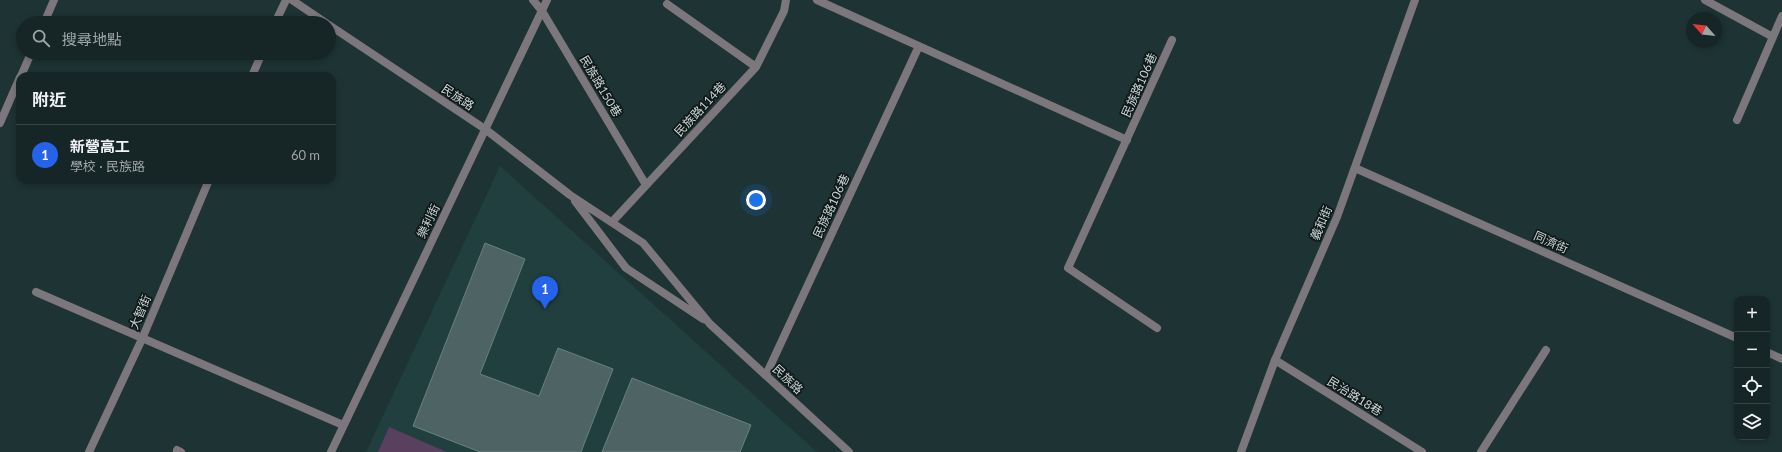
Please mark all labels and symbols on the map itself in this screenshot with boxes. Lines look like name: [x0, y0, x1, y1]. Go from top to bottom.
north arrow: [1686, 12, 1722, 48]
street label: 民族路106巷: [1118, 50, 1160, 120]
street label: 民族路150巷: [577, 53, 625, 119]
street label: 民族路114巷: [671, 79, 729, 139]
street label: 民族路: [439, 81, 477, 113]
street label: 民族路106巷: [810, 172, 852, 240]
your location: [746, 190, 766, 210]
street label: 樂利街: [413, 202, 443, 240]
street label: 義和街: [1307, 203, 1335, 243]
street label: 同濟街: [1531, 228, 1571, 256]
pin: 1: [532, 276, 558, 309]
street label: 大智街: [126, 292, 154, 332]
street label: 民族路: [770, 361, 806, 397]
street label: 民治路18巷: [1325, 373, 1385, 419]

